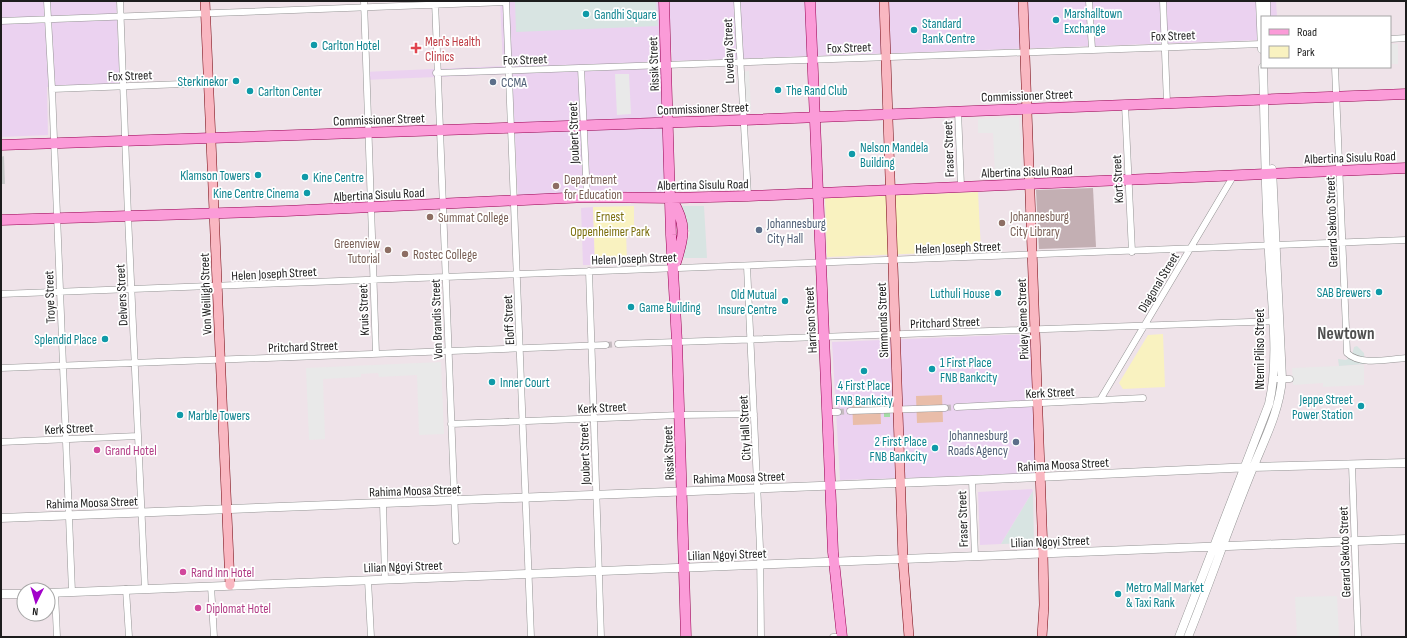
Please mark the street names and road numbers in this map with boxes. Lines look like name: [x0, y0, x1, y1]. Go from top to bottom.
street label: Loveday Street: [720, 18, 738, 84]
street label: Fox Street: [1151, 27, 1196, 45]
street label: Rissik Street: [645, 36, 663, 91]
street label: Fox Street: [827, 39, 872, 57]
street label: Fox Street: [503, 51, 548, 69]
street label: Fox Street: [108, 67, 153, 85]
street label: Commissioner Street: [981, 86, 1073, 106]
street label: Commissioner Street: [657, 99, 749, 119]
street label: Joubert Street: [565, 102, 583, 165]
street label: Commissioner Street: [333, 110, 425, 130]
street label: Fraser Street: [940, 120, 958, 178]
street label: Albertina Sisulu Road: [1303, 148, 1396, 168]
street label: Kort Street: [1109, 154, 1127, 204]
street label: Albertina Sisulu Road: [980, 162, 1073, 182]
street label: Albertina Sisulu Road: [656, 176, 749, 194]
street label: Gerard Sekoto Street: [1322, 176, 1342, 268]
street label: Albertina Sisulu Road: [332, 185, 425, 205]
street label: Helen Joseph Street: [915, 239, 1001, 257]
street label: Helen Joseph Street: [591, 250, 677, 268]
street label: Diagonal Street: [1135, 250, 1183, 315]
street label: Von Weilligh Street: [197, 253, 215, 335]
street label: Delvers Street: [112, 264, 132, 326]
street label: Helen Joseph Street: [231, 264, 317, 284]
street label: Troye Street: [41, 270, 59, 324]
street label: Pixley Seme Street: [1014, 278, 1032, 360]
street label: Von Brandis Street: [428, 279, 446, 359]
street label: Simmonds Street: [874, 282, 892, 358]
street label: Kruis Street: [355, 284, 373, 336]
street label: Harrison Street: [801, 286, 821, 354]
street label: Eloff Street: [500, 294, 518, 345]
street label: Ntemi Piliso Street: [1252, 308, 1268, 390]
street label: Pritchard Street: [910, 314, 980, 332]
street label: Pritchard Street: [268, 338, 338, 356]
street label: Kerk Street: [1025, 384, 1075, 402]
street label: City Hall Street: [735, 395, 755, 461]
street label: Kerk Street: [577, 399, 627, 417]
street label: Kerk Street: [44, 420, 94, 438]
street label: Joubert Street: [576, 423, 594, 486]
street label: Rissik Street: [660, 425, 678, 480]
street label: Rahima Moosa Street: [1017, 455, 1109, 475]
street label: Rahima Moosa Street: [693, 468, 785, 488]
street label: Rahima Moosa Street: [369, 481, 461, 501]
street label: Fraser Street: [954, 490, 972, 548]
street label: Rahima Moosa Street: [46, 493, 138, 513]
street label: Gerard Sekoto Street: [1335, 506, 1355, 598]
street label: Lilian Ngoyi Street: [1010, 533, 1090, 551]
street label: Lilian Ngoyi Street: [687, 546, 767, 564]
street label: Lilian Ngoyi Street: [363, 558, 443, 576]

